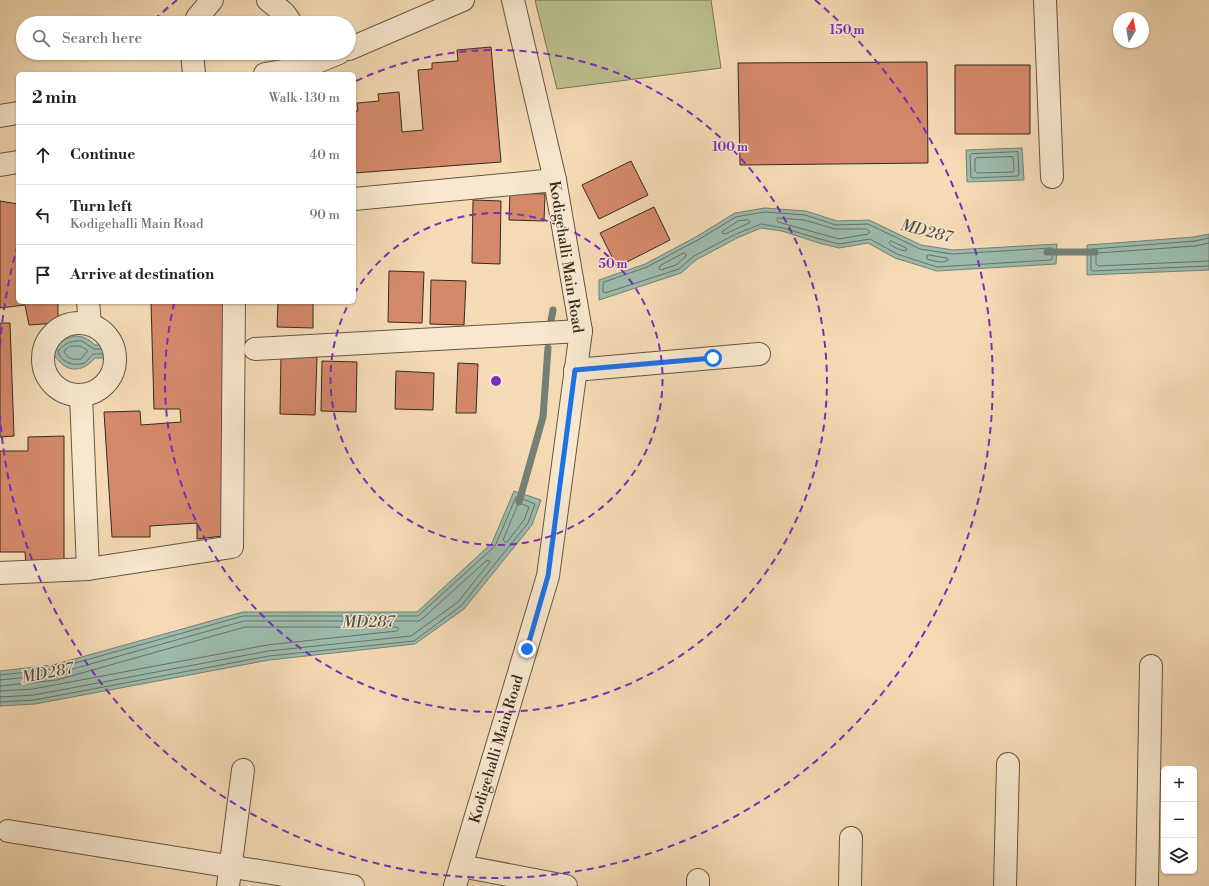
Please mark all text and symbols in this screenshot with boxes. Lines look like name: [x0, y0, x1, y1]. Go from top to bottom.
north arrow: [1113, 12, 1149, 48]
search box: [16, 16, 356, 60]
text: 150 m: [830, 23, 864, 38]
icon: search: [30, 27, 52, 49]
text: Search here: [62, 29, 142, 48]
text: 2 min: [32, 87, 77, 109]
text: Walk · 130 m: [269, 90, 340, 106]
text: 100 m: [712, 140, 748, 155]
icon: ahead: [32, 144, 54, 166]
text: Continue: [70, 145, 135, 164]
text: 40 m: [310, 147, 340, 163]
street label: Kodigehalli Main Road: [545, 179, 587, 335]
text: Turn left: [70, 197, 132, 216]
icon: left: [32, 204, 54, 226]
text: 90 m: [309, 207, 340, 223]
water label: MD287: [898, 215, 956, 248]
text: Kodigehalli Main Road: [70, 216, 203, 232]
text: 50 m: [598, 257, 628, 272]
icon: arrive: [32, 264, 54, 286]
text: Arrive at destination: [70, 265, 214, 284]
route start: [704, 349, 722, 367]
centre of rings: [489, 374, 503, 388]
water label: MD287: [342, 612, 396, 632]
route end: [518, 640, 536, 658]
water label: MD287: [19, 658, 77, 688]
street label: Kodigehalli Main Road: [465, 672, 527, 826]
map controls: [1161, 766, 1197, 874]
button: +: [1161, 766, 1197, 802]
button: −: [1161, 802, 1197, 838]
button: layers: [1161, 838, 1197, 874]

